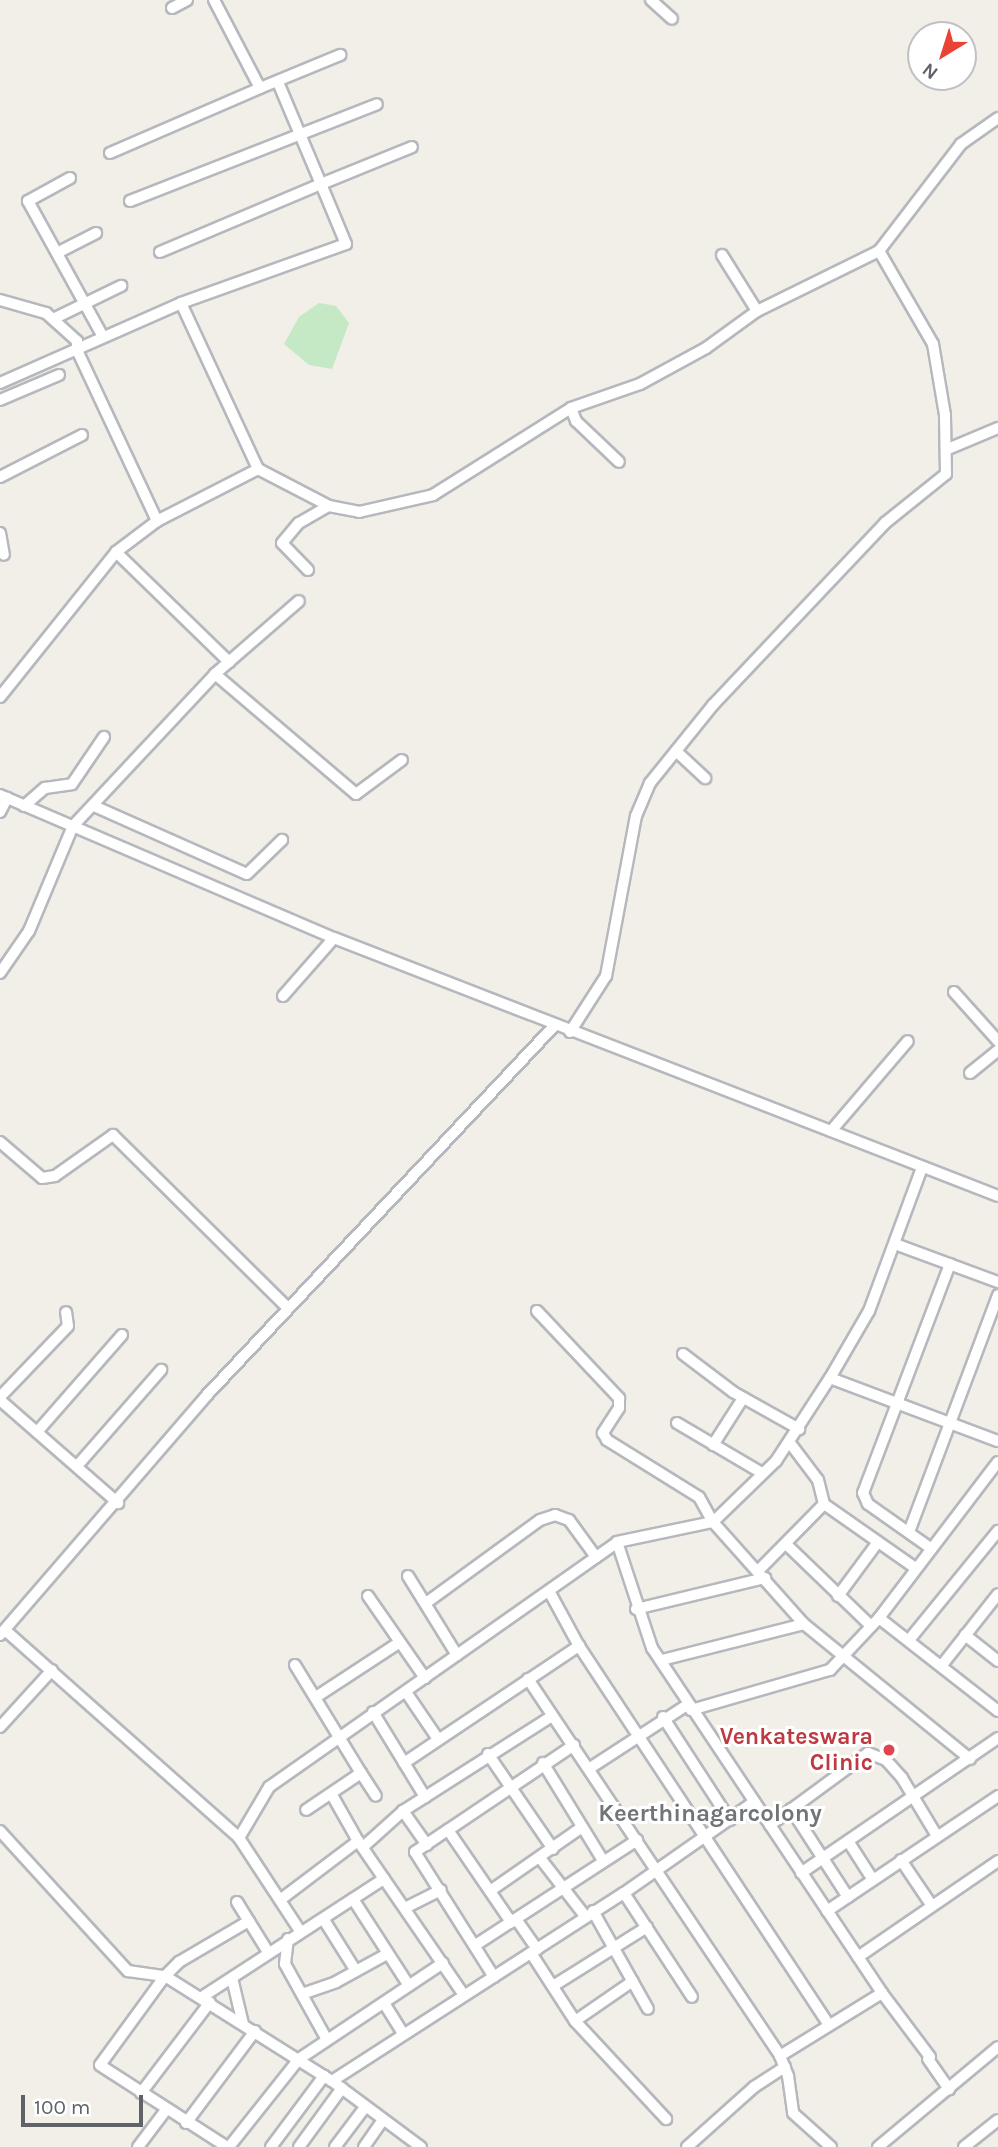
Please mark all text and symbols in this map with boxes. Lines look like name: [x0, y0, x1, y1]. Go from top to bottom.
north arrow: [907, 21, 977, 91]
text: N: [918, 58, 942, 84]
place label: Venkateswara Clinic: [720, 1723, 873, 1777]
marker: Venkateswara Clinic: [879, 1740, 899, 1760]
district label: Keerthinagarcolony: [598, 1800, 822, 1828]
scale bar: [24, 2080, 147, 2124]
text: 100 m: [34, 2095, 91, 2119]

